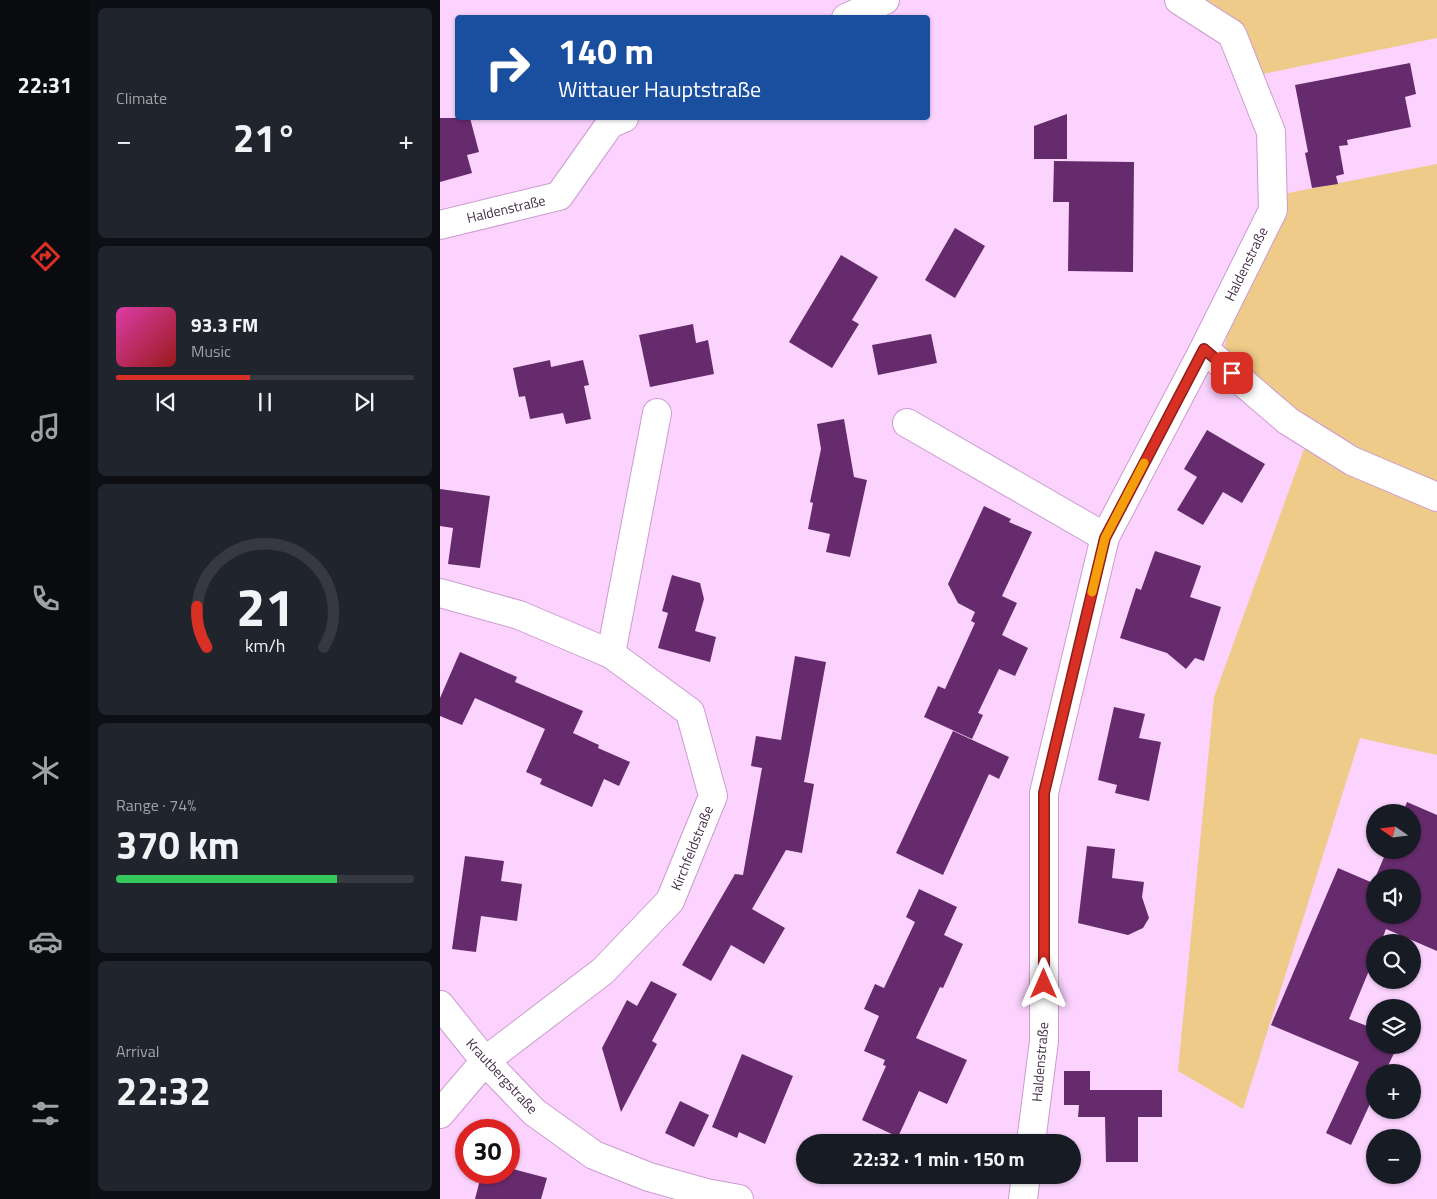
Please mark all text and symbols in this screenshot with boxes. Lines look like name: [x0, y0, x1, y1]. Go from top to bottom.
text: 140 m: [558, 24, 654, 78]
icon: right: [475, 35, 540, 100]
text: 22:31: [18, 68, 72, 102]
text: Wittauer Hauptstraße: [558, 72, 761, 106]
text: Climate: [116, 86, 167, 110]
text: 21°: [233, 109, 297, 167]
text: −: [116, 118, 132, 161]
text: +: [398, 118, 414, 161]
street label: Haldenstraße: [465, 189, 547, 228]
street label: Haldenstraße: [1219, 223, 1273, 304]
icon: directions: [28, 239, 63, 274]
text: 93.3 FM: [191, 310, 258, 339]
text: Music: [191, 339, 231, 363]
pin: [1211, 352, 1253, 394]
icon: arrive: [1218, 359, 1246, 387]
icon: previous: [152, 388, 180, 416]
icon: pause: [251, 388, 279, 416]
icon: next: [350, 388, 378, 416]
icon: music: [28, 410, 63, 445]
text: 21: [236, 567, 294, 646]
icon: phone: [28, 581, 63, 616]
text: km/h: [245, 632, 285, 659]
icon: climate: [28, 753, 63, 788]
text: Range · 74%: [116, 793, 196, 817]
street label: Kirchfeldstraße: [665, 802, 718, 893]
north arrow: [1366, 804, 1421, 859]
map controls: [1366, 804, 1421, 1184]
text: 370 km: [116, 816, 240, 874]
button: sound: [1366, 869, 1421, 924]
icon: car: [28, 924, 63, 959]
button: search: [1366, 934, 1421, 989]
position arrow: [1017, 957, 1069, 1009]
button: layers: [1366, 999, 1421, 1054]
street label: Haldenstraße: [1026, 1021, 1053, 1103]
street label: Krautbergstraße: [462, 1033, 543, 1118]
text: Arrival: [116, 1039, 159, 1063]
text: 22:32: [116, 1062, 211, 1120]
button: +: [1366, 1064, 1421, 1119]
icon: filters: [28, 1096, 63, 1131]
speed limit sign: 30: [455, 1119, 520, 1184]
button: −: [1366, 1129, 1421, 1184]
text: 22:32 · 1 min · 150 m: [852, 1144, 1025, 1173]

